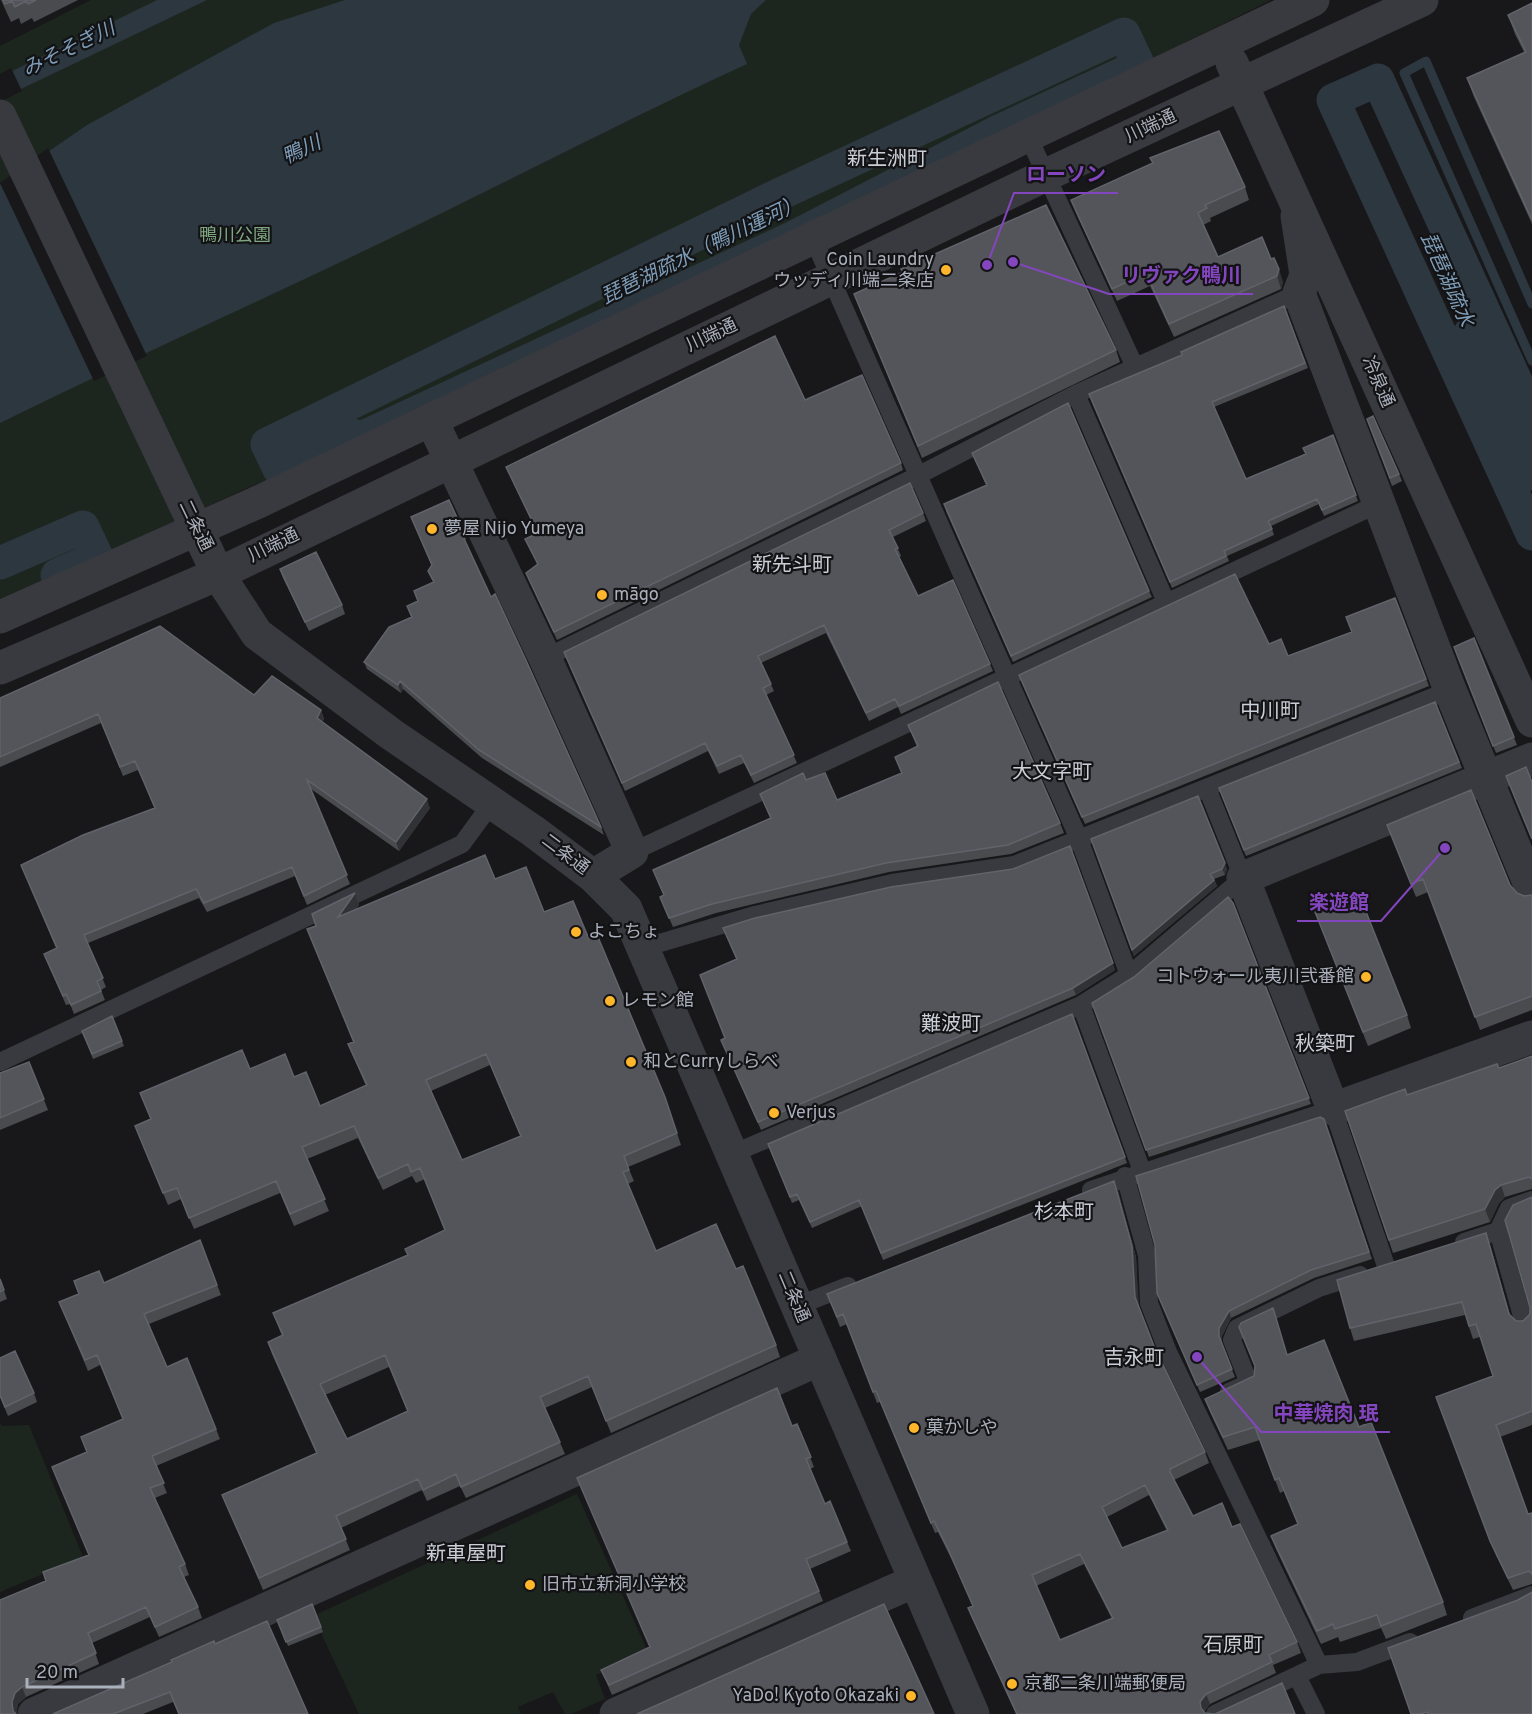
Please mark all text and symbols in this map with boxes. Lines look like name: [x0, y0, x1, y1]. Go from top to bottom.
water label: みそそぎ川: [18, 16, 121, 84]
street label: 川端通: [1122, 105, 1180, 149]
water label: 鴨川: [278, 130, 327, 171]
district label: 新生洲町: [847, 147, 927, 173]
callout: ローソン: [1014, 155, 1118, 193]
text: ローソン: [1026, 163, 1106, 189]
water label: 琵琶湖疏水（鴨川運河）: [597, 191, 807, 311]
park label: 鴨川公園: [199, 225, 271, 248]
water label: 琵琶湖疏水: [1414, 229, 1479, 333]
place label: Coin Laundry ウッディ川端二条店: [773, 249, 934, 293]
callout: リヴァク鴨川: [1109, 256, 1253, 294]
marker: Coin Laundry ウッディ川端二条店: [939, 263, 953, 277]
text: リヴァク鴨川: [1121, 264, 1241, 290]
street label: 川端通: [683, 314, 741, 358]
street label: 冷泉通: [1356, 353, 1398, 411]
street label: 二条通: [173, 497, 217, 555]
place label: 夢屋 Nijo Yumeya: [444, 518, 584, 541]
marker: 夢屋 Nijo Yumeya: [425, 522, 439, 536]
street label: 川端通: [245, 524, 303, 568]
district label: 新先斗町: [752, 553, 832, 579]
place label: māgo: [614, 584, 659, 607]
marker: māgo: [595, 588, 609, 602]
district label: 中川町: [1240, 699, 1300, 725]
district label: 大文字町: [1012, 760, 1092, 786]
street label: 二条通: [537, 830, 593, 880]
callout: 楽遊館: [1297, 883, 1381, 921]
text: 楽遊館: [1309, 891, 1369, 917]
place label: よこちょ: [588, 921, 660, 944]
marker: よこちょ: [569, 925, 583, 939]
place label: コトウォール夷川弐番館: [1156, 966, 1354, 989]
marker: コトウォール夷川弐番館: [1359, 970, 1373, 984]
place label: レモン館: [622, 990, 694, 1013]
marker: レモン館: [603, 994, 617, 1008]
district label: 難波町: [921, 1012, 981, 1038]
district label: 秋築町: [1295, 1032, 1355, 1058]
place label: 和とCurryしらべ: [643, 1051, 779, 1074]
marker: 和とCurryしらべ: [624, 1055, 638, 1069]
place label: Verjus: [786, 1102, 836, 1125]
marker: Verjus: [767, 1106, 781, 1120]
district label: 杉本町: [1034, 1200, 1094, 1226]
street label: 二条通: [772, 1268, 814, 1326]
district label: 吉永町: [1104, 1346, 1164, 1372]
callout: 中華焼肉 珉: [1261, 1394, 1390, 1432]
text: 中華焼肉 珉: [1274, 1402, 1379, 1428]
place label: 菓かしや: [926, 1417, 998, 1440]
marker: 菓かしや: [907, 1421, 921, 1435]
district label: 新車屋町: [426, 1542, 506, 1568]
place label: 旧市立新洞小学校: [542, 1574, 686, 1597]
marker: 旧市立新洞小学校: [523, 1578, 537, 1592]
district label: 石原町: [1203, 1633, 1263, 1659]
scale bar: [27, 1651, 123, 1689]
text: 20 m: [36, 1662, 78, 1685]
place label: 京都二条川端郵便局: [1024, 1673, 1186, 1696]
marker: 京都二条川端郵便局: [1005, 1677, 1019, 1691]
place label: YaDo! Kyoto Okazaki: [732, 1685, 899, 1708]
marker: YaDo! Kyoto Okazaki: [904, 1689, 918, 1703]

